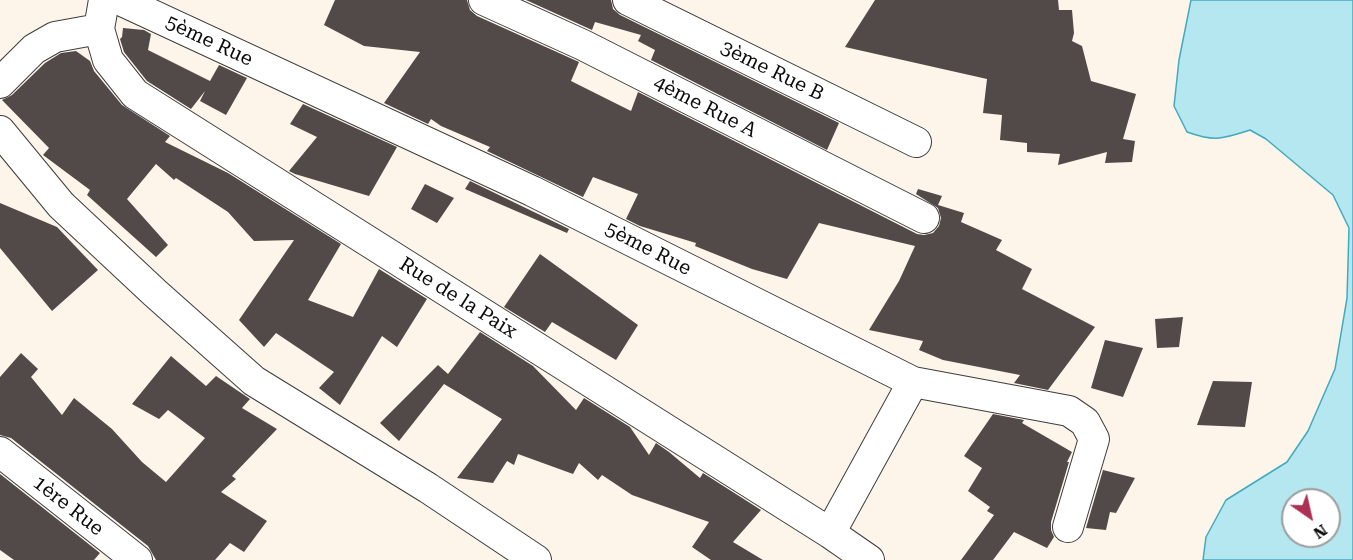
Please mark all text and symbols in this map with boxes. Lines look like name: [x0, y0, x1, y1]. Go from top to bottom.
street label: 5ème Rue: [162, 10, 256, 72]
street label: 3ème Rue B: [716, 36, 828, 106]
street label: 4ème Rue A: [649, 71, 761, 143]
street label: 5ème Rue: [601, 217, 695, 281]
street label: Rue de la Paix: [395, 252, 521, 344]
street label: 1ère Rue: [28, 471, 108, 541]
north arrow: [1281, 488, 1341, 548]
text: N: [1310, 520, 1331, 543]

